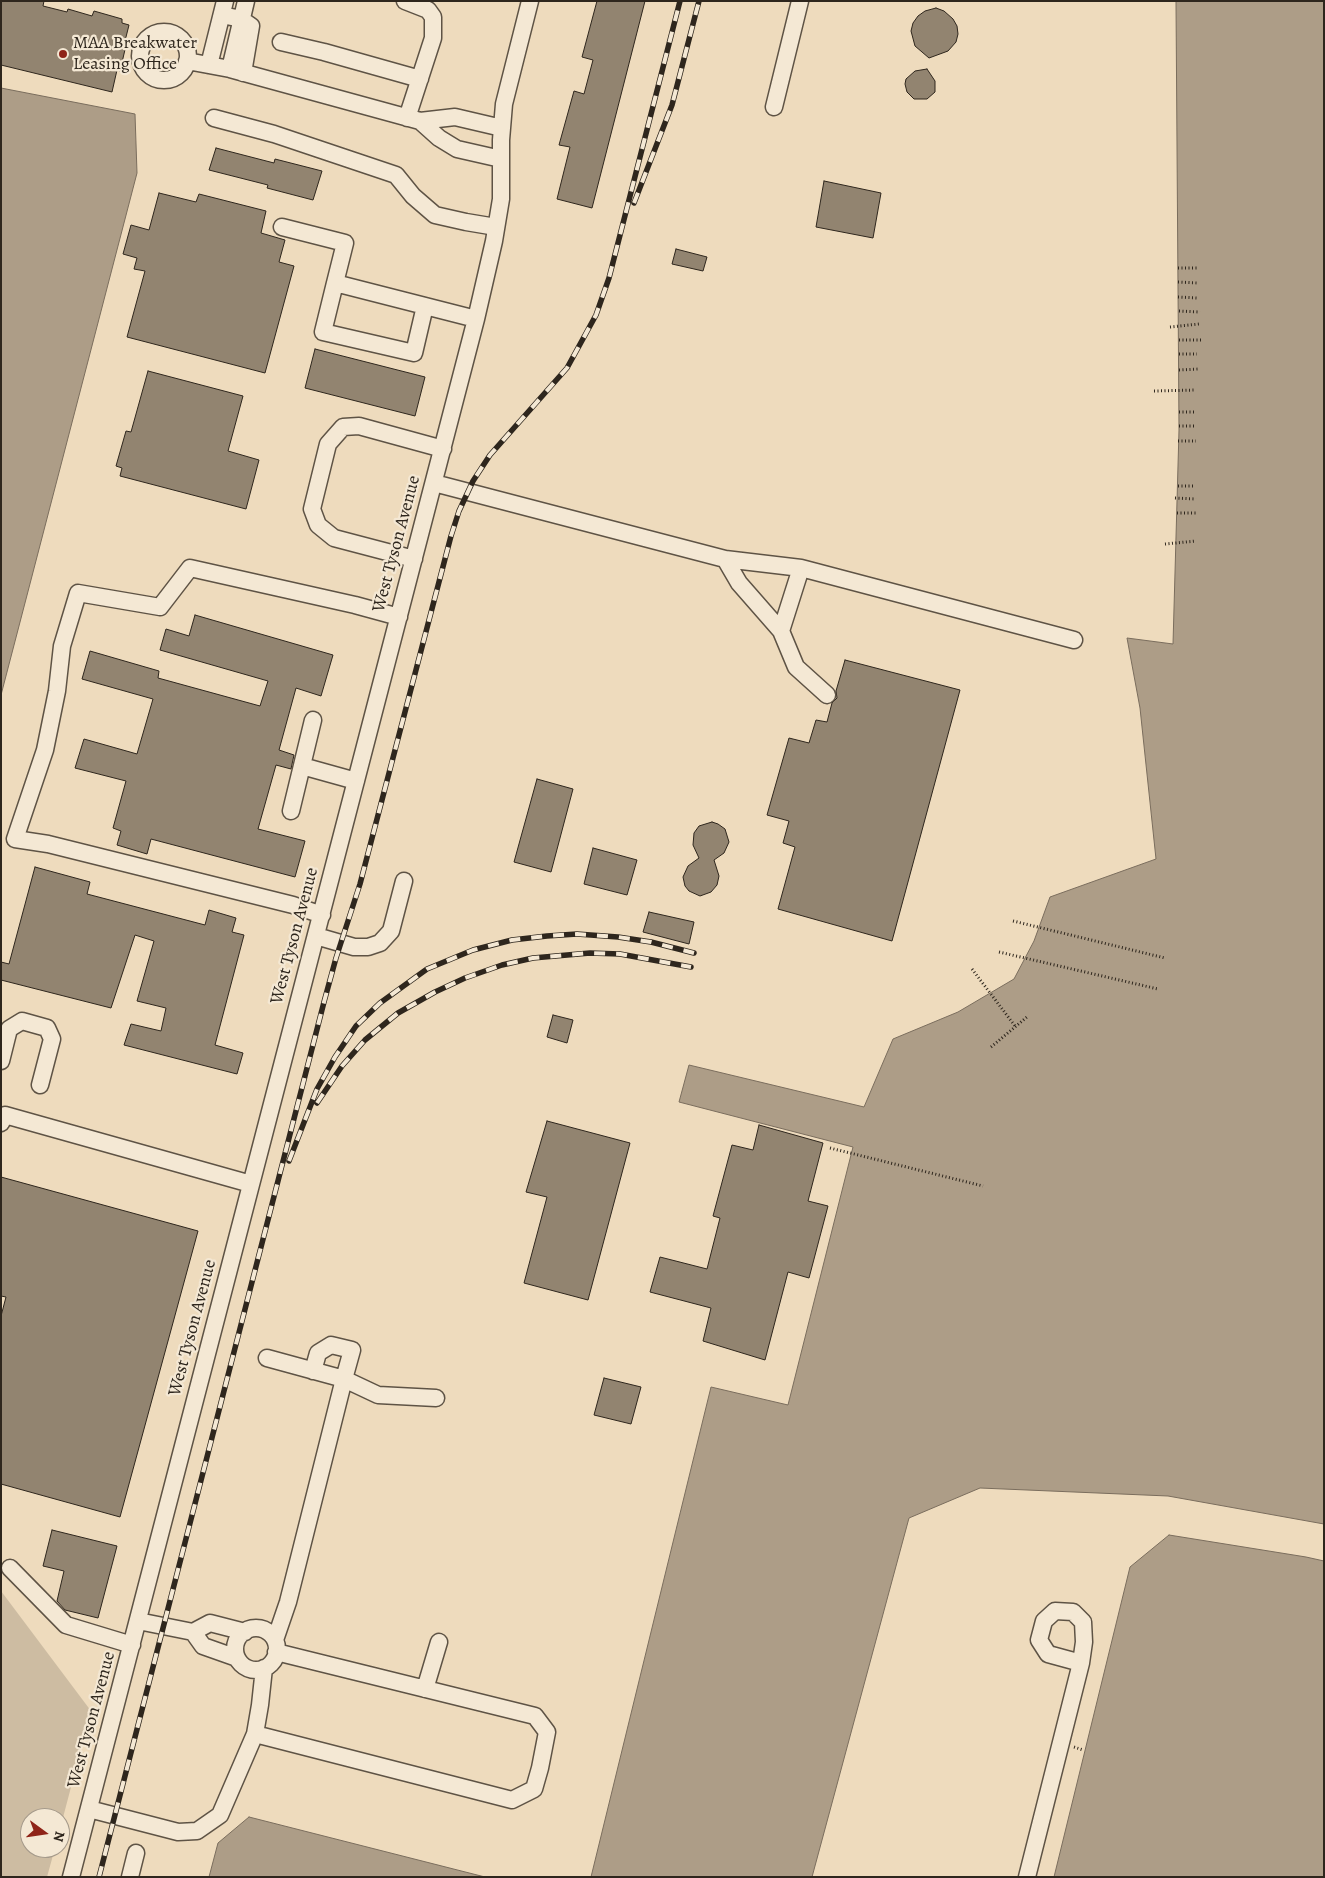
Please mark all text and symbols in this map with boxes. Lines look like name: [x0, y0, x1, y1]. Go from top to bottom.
place label: MAA Breakwater Leasing Office: [73, 33, 197, 76]
marker: MAA Breakwater Leasing Office: [57, 48, 69, 60]
street label: West Tyson Avenue: [368, 473, 426, 615]
street label: West Tyson Avenue: [266, 865, 324, 1007]
street label: West Tyson Avenue: [164, 1257, 222, 1399]
street label: West Tyson Avenue: [63, 1649, 121, 1791]
north arrow: [20, 1808, 70, 1858]
text: N: [49, 1829, 70, 1844]

